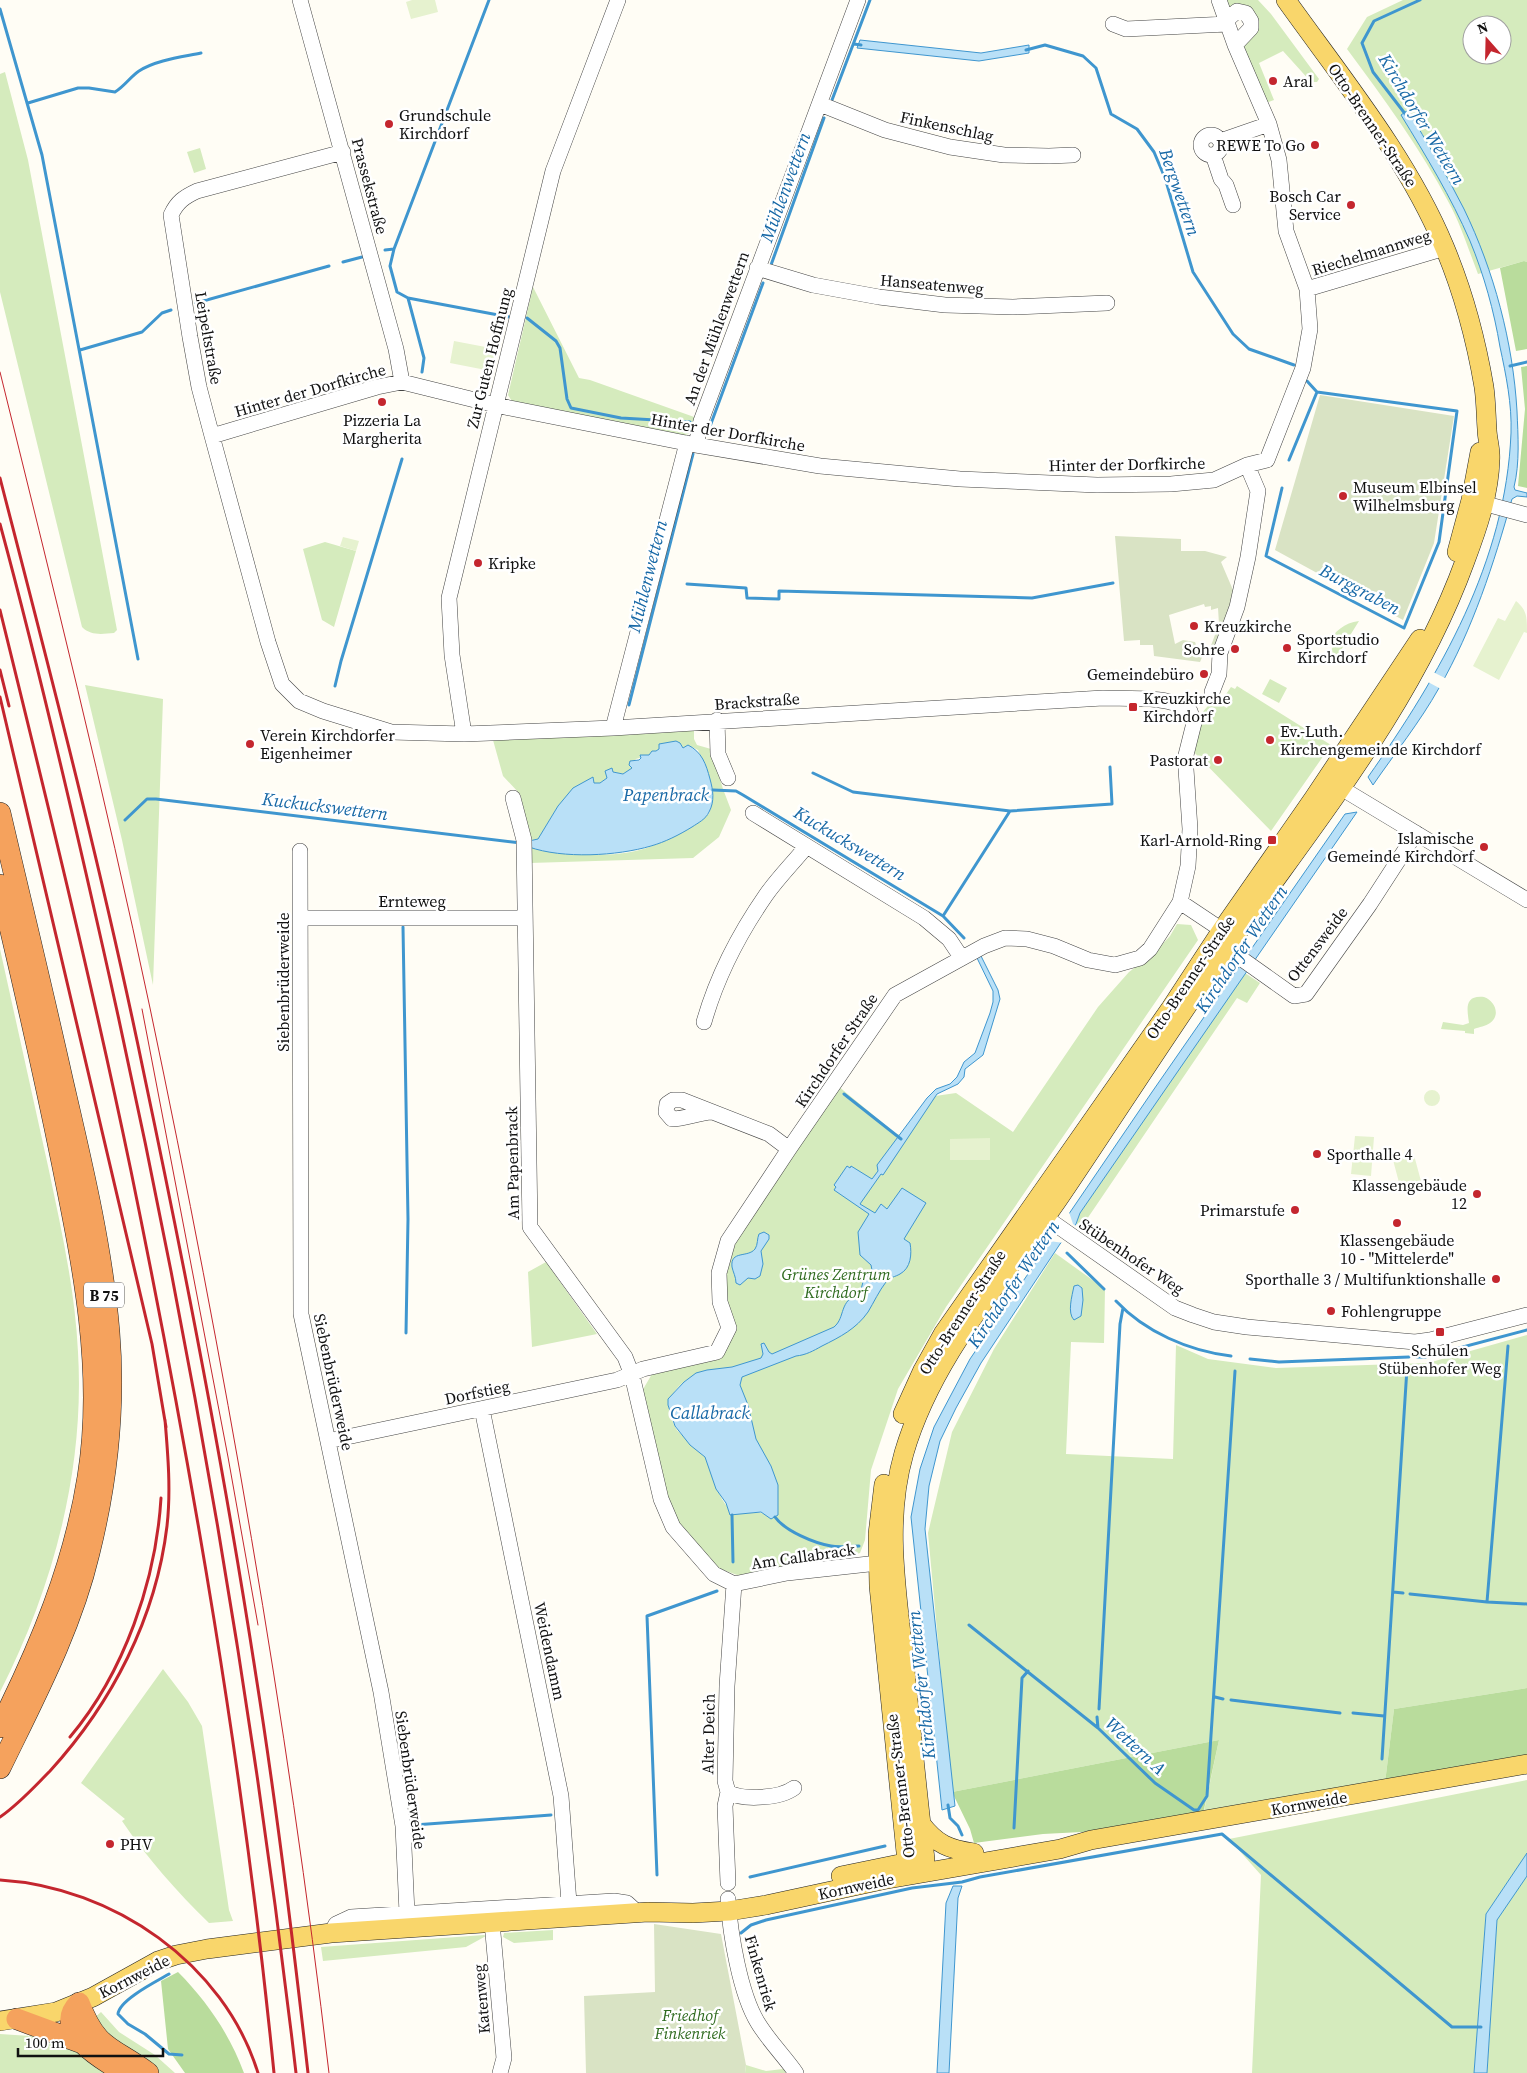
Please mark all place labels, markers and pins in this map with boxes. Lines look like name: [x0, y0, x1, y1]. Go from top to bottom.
place label: Aral: [1283, 70, 1313, 92]
marker: Aral: [1267, 75, 1279, 87]
place label: Grundschule Kirchdorf: [399, 104, 491, 144]
marker: Grundschule Kirchdorf: [383, 118, 395, 130]
place label: REWE To Go: [1216, 134, 1305, 156]
marker: REWE To Go: [1309, 139, 1321, 151]
place label: Bosch Car Service: [1269, 185, 1341, 225]
marker: Bosch Car Service: [1345, 199, 1357, 211]
marker: Pizzeria La Margherita: [376, 396, 388, 408]
place label: Pizzeria La Margherita: [342, 409, 423, 449]
place label: Museum Elbinsel Wilhelmsburg: [1353, 476, 1477, 516]
marker: Museum Elbinsel Wilhelmsburg: [1337, 490, 1349, 502]
place label: Kripke: [488, 552, 536, 574]
marker: Kripke: [472, 557, 484, 569]
place label: Kreuzkirche: [1204, 615, 1292, 637]
marker: Kreuzkirche: [1188, 620, 1200, 632]
place label: Sportstudio Kirchdorf: [1297, 628, 1380, 668]
place label: Sohre: [1184, 638, 1225, 660]
marker: Sportstudio Kirchdorf: [1281, 642, 1293, 654]
marker: Sohre: [1229, 643, 1241, 655]
place label: Gemeindebüro: [1087, 663, 1194, 685]
marker: Gemeindebüro: [1198, 668, 1210, 680]
place label: Kreuzkirche Kirchdorf: [1143, 687, 1231, 727]
marker: Kreuzkirche Kirchdorf: [1127, 701, 1139, 713]
place label: Ev.-Luth. Kirchengemeinde Kirchdorf: [1280, 720, 1482, 760]
place label: Verein Kirchdorfer Eigenheimer: [260, 724, 395, 764]
marker: Ev.-Luth. Kirchengemeinde Kirchdorf: [1264, 734, 1276, 746]
marker: Verein Kirchdorfer Eigenheimer: [244, 738, 256, 750]
place label: Pastorat: [1150, 749, 1209, 771]
marker: Pastorat: [1212, 754, 1224, 766]
place label: Islamische Gemeinde Kirchdorf: [1327, 827, 1475, 867]
place label: Karl-Arnold-Ring: [1140, 829, 1262, 851]
marker: Karl-Arnold-Ring: [1266, 834, 1278, 846]
marker: Islamische Gemeinde Kirchdorf: [1478, 841, 1490, 853]
place label: Sporthalle 4: [1327, 1143, 1413, 1165]
marker: Sporthalle 4: [1311, 1148, 1323, 1160]
place label: Klassengebäude 12: [1352, 1174, 1467, 1214]
marker: Klassengebäude 12: [1471, 1188, 1483, 1200]
place label: Primarstufe: [1200, 1199, 1285, 1221]
marker: Primarstufe: [1289, 1204, 1301, 1216]
marker: Klassengebäude 10 - "Mittelerde": [1391, 1217, 1403, 1229]
place label: Klassengebäude 10 - "Mittelerde": [1339, 1229, 1455, 1269]
place label: Sporthalle 3 / Multifunktionshalle: [1246, 1268, 1486, 1290]
marker: Sporthalle 3 / Multifunktionshalle: [1490, 1273, 1502, 1285]
place label: Fohlengruppe: [1341, 1300, 1441, 1322]
marker: Fohlengruppe: [1325, 1305, 1337, 1317]
marker: Schulen Stübenhofer Weg: [1434, 1326, 1446, 1338]
place label: Schulen Stübenhofer Weg: [1379, 1339, 1501, 1379]
place label: PHV: [120, 1833, 153, 1855]
marker: PHV: [104, 1838, 116, 1850]

